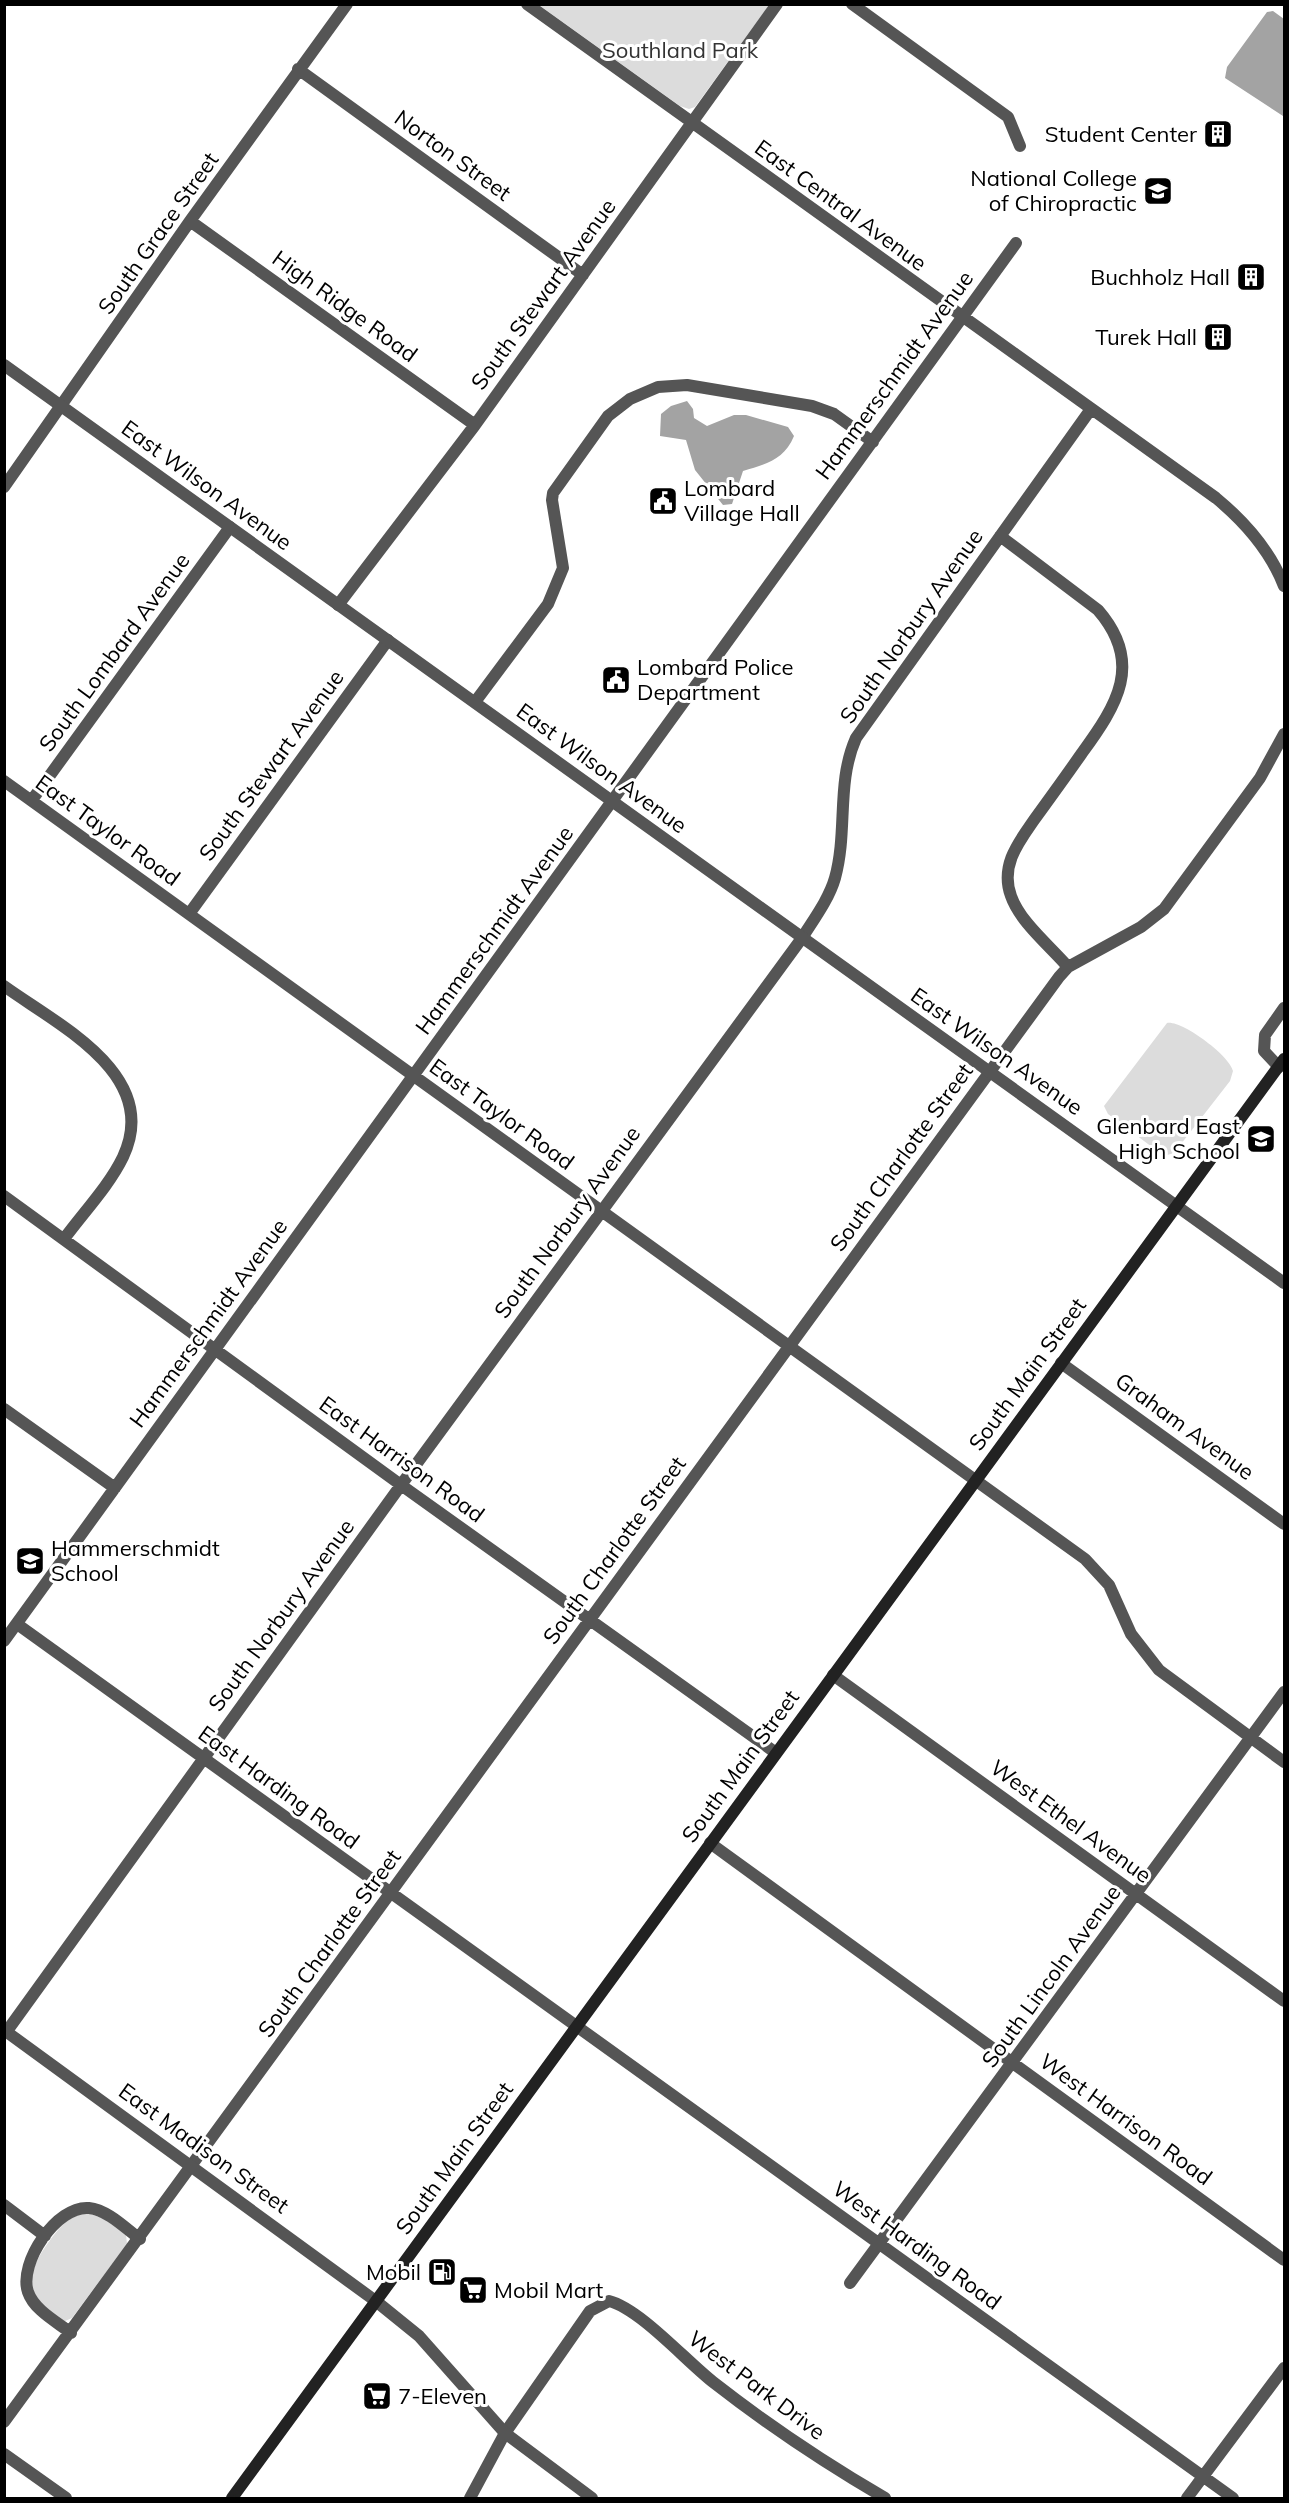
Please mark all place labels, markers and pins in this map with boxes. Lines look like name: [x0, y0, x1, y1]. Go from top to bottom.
building icon: Student Center: [1202, 118, 1234, 150]
place label: Student Center: [1045, 120, 1197, 148]
place label: National College of Chiropractic: [970, 164, 1137, 217]
school or university icon: National College of Chiropractic: [1142, 175, 1174, 207]
building icon: Buchholz Hall: [1235, 261, 1267, 293]
place label: Buchholz Hall: [1090, 263, 1230, 291]
building icon: Turek Hall: [1202, 321, 1234, 353]
place label: Turek Hall: [1095, 323, 1197, 351]
place label: Lombard Village Hall: [684, 474, 800, 527]
public building icon: Lombard Village Hall: [647, 485, 679, 517]
place label: Lombard Police Department: [637, 653, 793, 706]
public building icon: Lombard Police Department: [600, 664, 632, 696]
place label: Glenbard East High School: [1096, 1112, 1240, 1165]
school or university icon: Glenbard East High School: [1245, 1123, 1277, 1155]
place label: Hammerschmidt School: [51, 1534, 220, 1587]
school or university icon: Hammerschmidt School: [14, 1545, 46, 1577]
fuel station icon: Mobil: [426, 2256, 458, 2288]
place label: Mobil: [366, 2258, 421, 2286]
supermarket icon: Mobil Mart: [457, 2274, 489, 2306]
place label: Mobil Mart: [494, 2276, 603, 2304]
supermarket icon: 7-Eleven: [361, 2380, 393, 2412]
place label: 7-Eleven: [398, 2382, 487, 2410]

